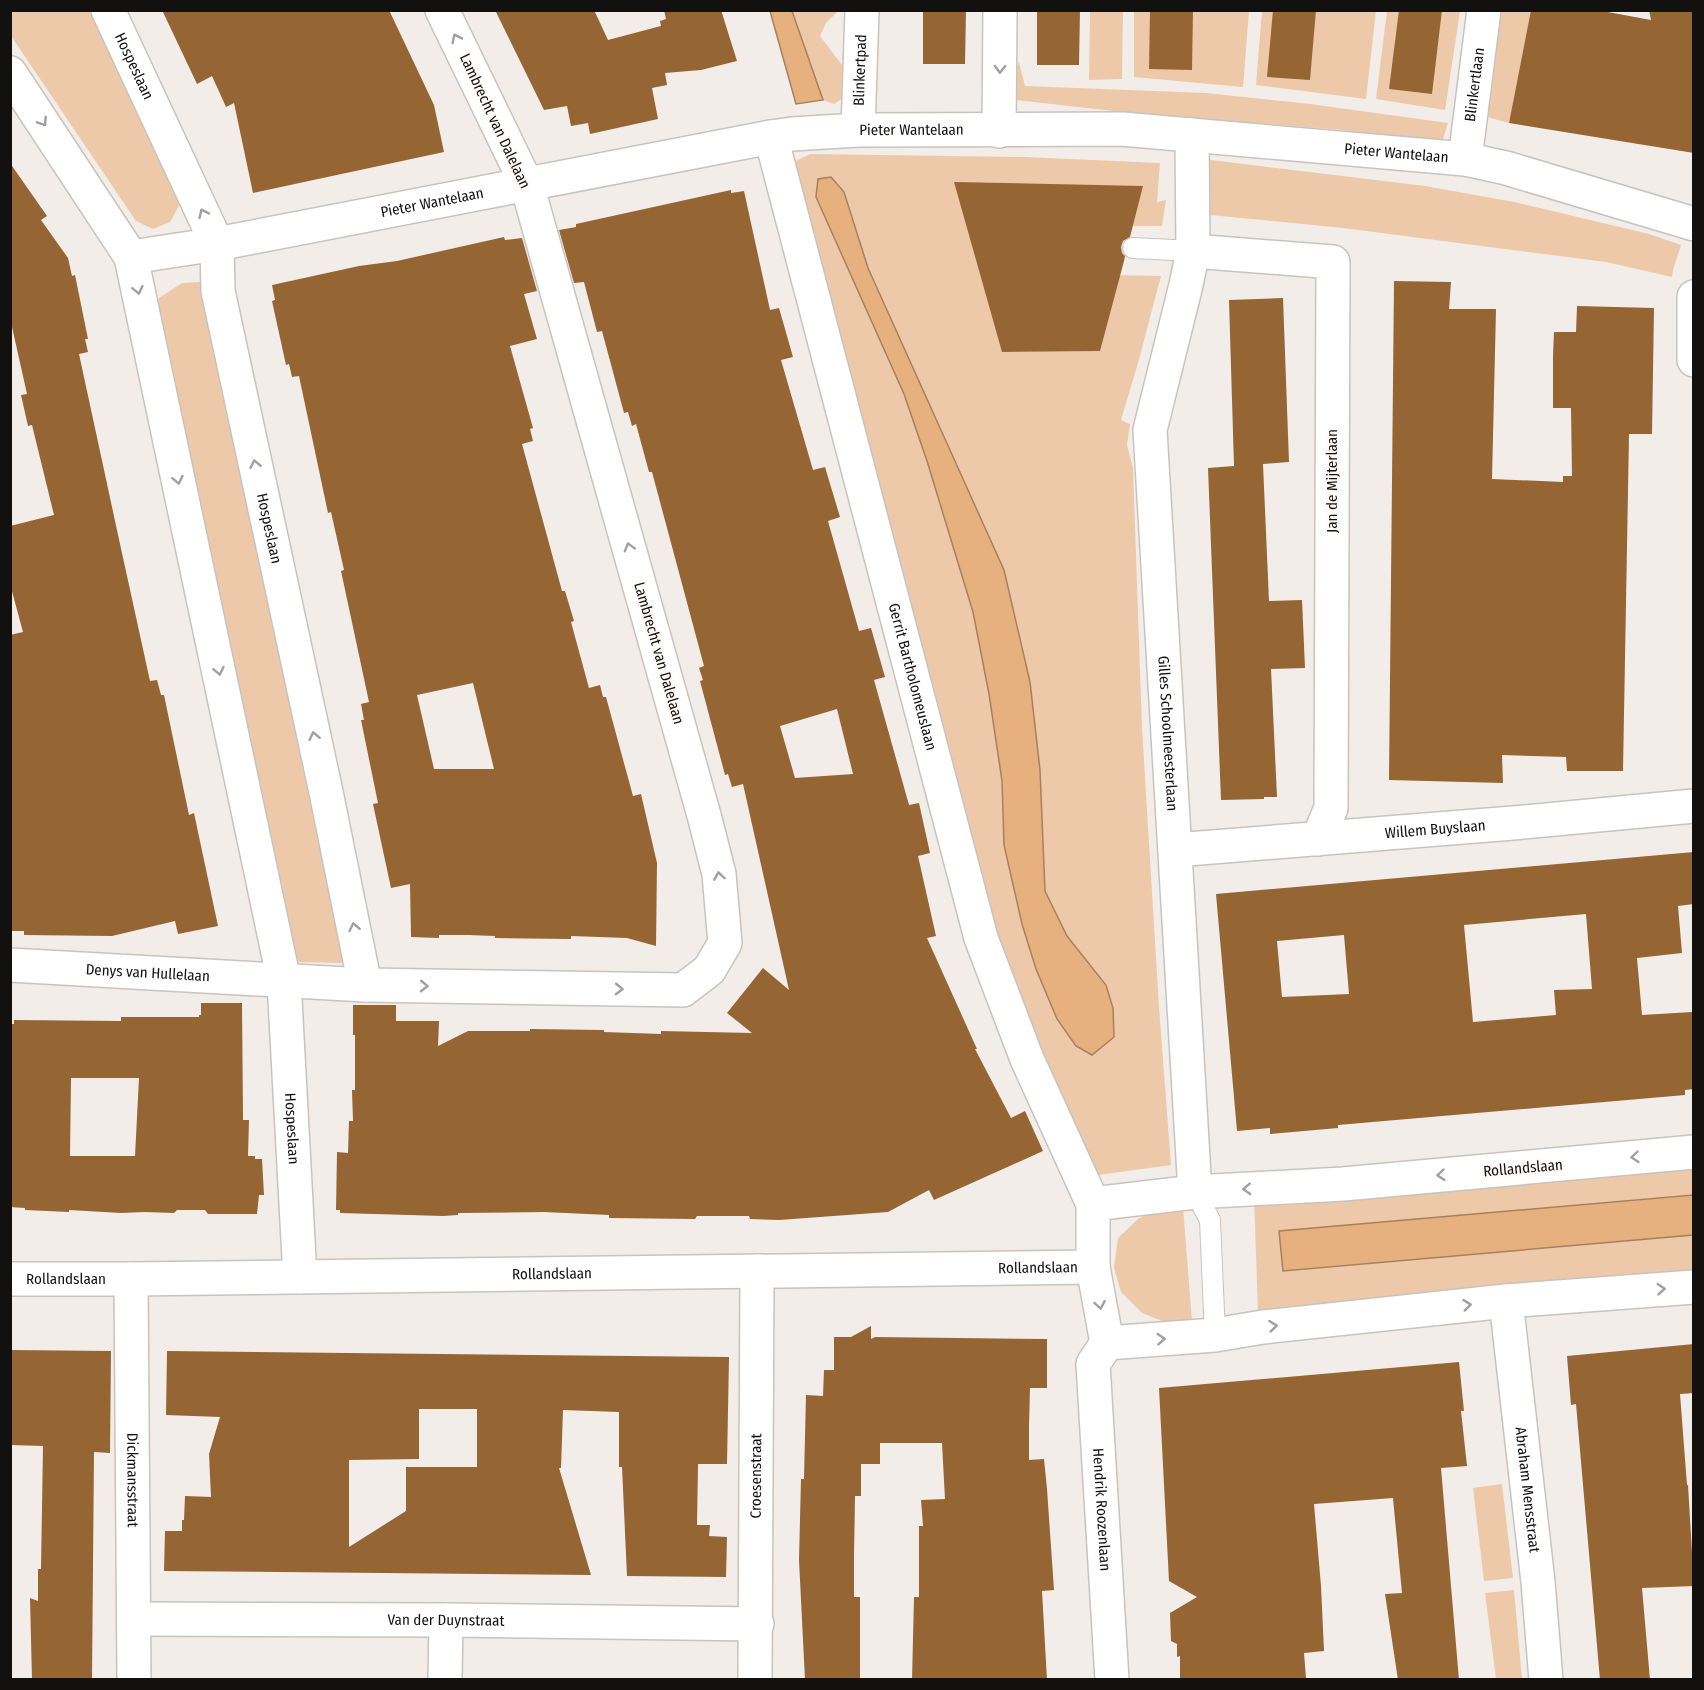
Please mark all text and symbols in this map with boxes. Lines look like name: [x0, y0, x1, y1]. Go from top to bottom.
street label: Hospeslaan: [111, 30, 157, 102]
one-way arrow: [451, 33, 463, 44]
street label: Blinkertpad: [850, 34, 870, 106]
street label: Blinkertlaan: [1461, 46, 1488, 123]
street label: Lambrecht van Dalelaan: [456, 51, 534, 191]
one-way arrow: [994, 64, 1006, 73]
one-way arrow: [35, 115, 46, 126]
street label: Pieter Wantelaan: [859, 121, 964, 139]
street label: Pieter Wantelaan: [1344, 139, 1449, 167]
street label: Pieter Wantelaan: [379, 184, 485, 221]
one-way arrow: [198, 208, 210, 219]
one-way arrow: [131, 284, 144, 294]
street label: Jan de Mijterlaan: [1323, 429, 1341, 533]
one-way arrow: [249, 459, 262, 469]
one-way arrow: [171, 475, 184, 485]
street label: Hospeslaan: [253, 491, 286, 565]
one-way arrow: [624, 542, 636, 552]
street label: Lambrecht van Dalelaan: [630, 580, 688, 726]
street label: Gerrit Bartholomeuslaan: [885, 601, 940, 752]
street label: Gilles Schoolmeesterlaan: [1154, 655, 1181, 812]
one-way arrow: [212, 666, 225, 676]
one-way arrow: [308, 732, 321, 742]
street label: Willem Buyslaan: [1384, 816, 1486, 842]
one-way arrow: [713, 872, 725, 881]
one-way arrow: [348, 923, 361, 933]
street label: Denys van Hullelaan: [85, 960, 210, 985]
one-way arrow: [419, 979, 428, 992]
one-way arrow: [614, 982, 623, 995]
street label: Hospeslaan: [281, 1092, 303, 1165]
one-way arrow: [1631, 1150, 1640, 1163]
street label: Rollandslaan: [1482, 1156, 1564, 1180]
one-way arrow: [1437, 1168, 1446, 1181]
one-way arrow: [1242, 1183, 1251, 1196]
street label: Rollandslaan: [998, 1258, 1078, 1277]
street label: Rollandslaan: [512, 1264, 592, 1283]
street label: Rollandslaan: [26, 1270, 106, 1288]
one-way arrow: [1657, 1283, 1666, 1296]
one-way arrow: [1093, 1299, 1106, 1309]
one-way arrow: [1462, 1300, 1471, 1312]
one-way arrow: [1268, 1320, 1278, 1333]
one-way arrow: [1156, 1333, 1166, 1346]
street label: Abraham Mensstraat: [1511, 1426, 1544, 1554]
street label: Dickmansstraat: [123, 1433, 142, 1527]
street label: Croesenstraat: [747, 1433, 765, 1519]
street label: Hendrik Roozenlaan: [1089, 1447, 1114, 1572]
street label: Van der Duynstraat: [388, 1611, 505, 1630]

